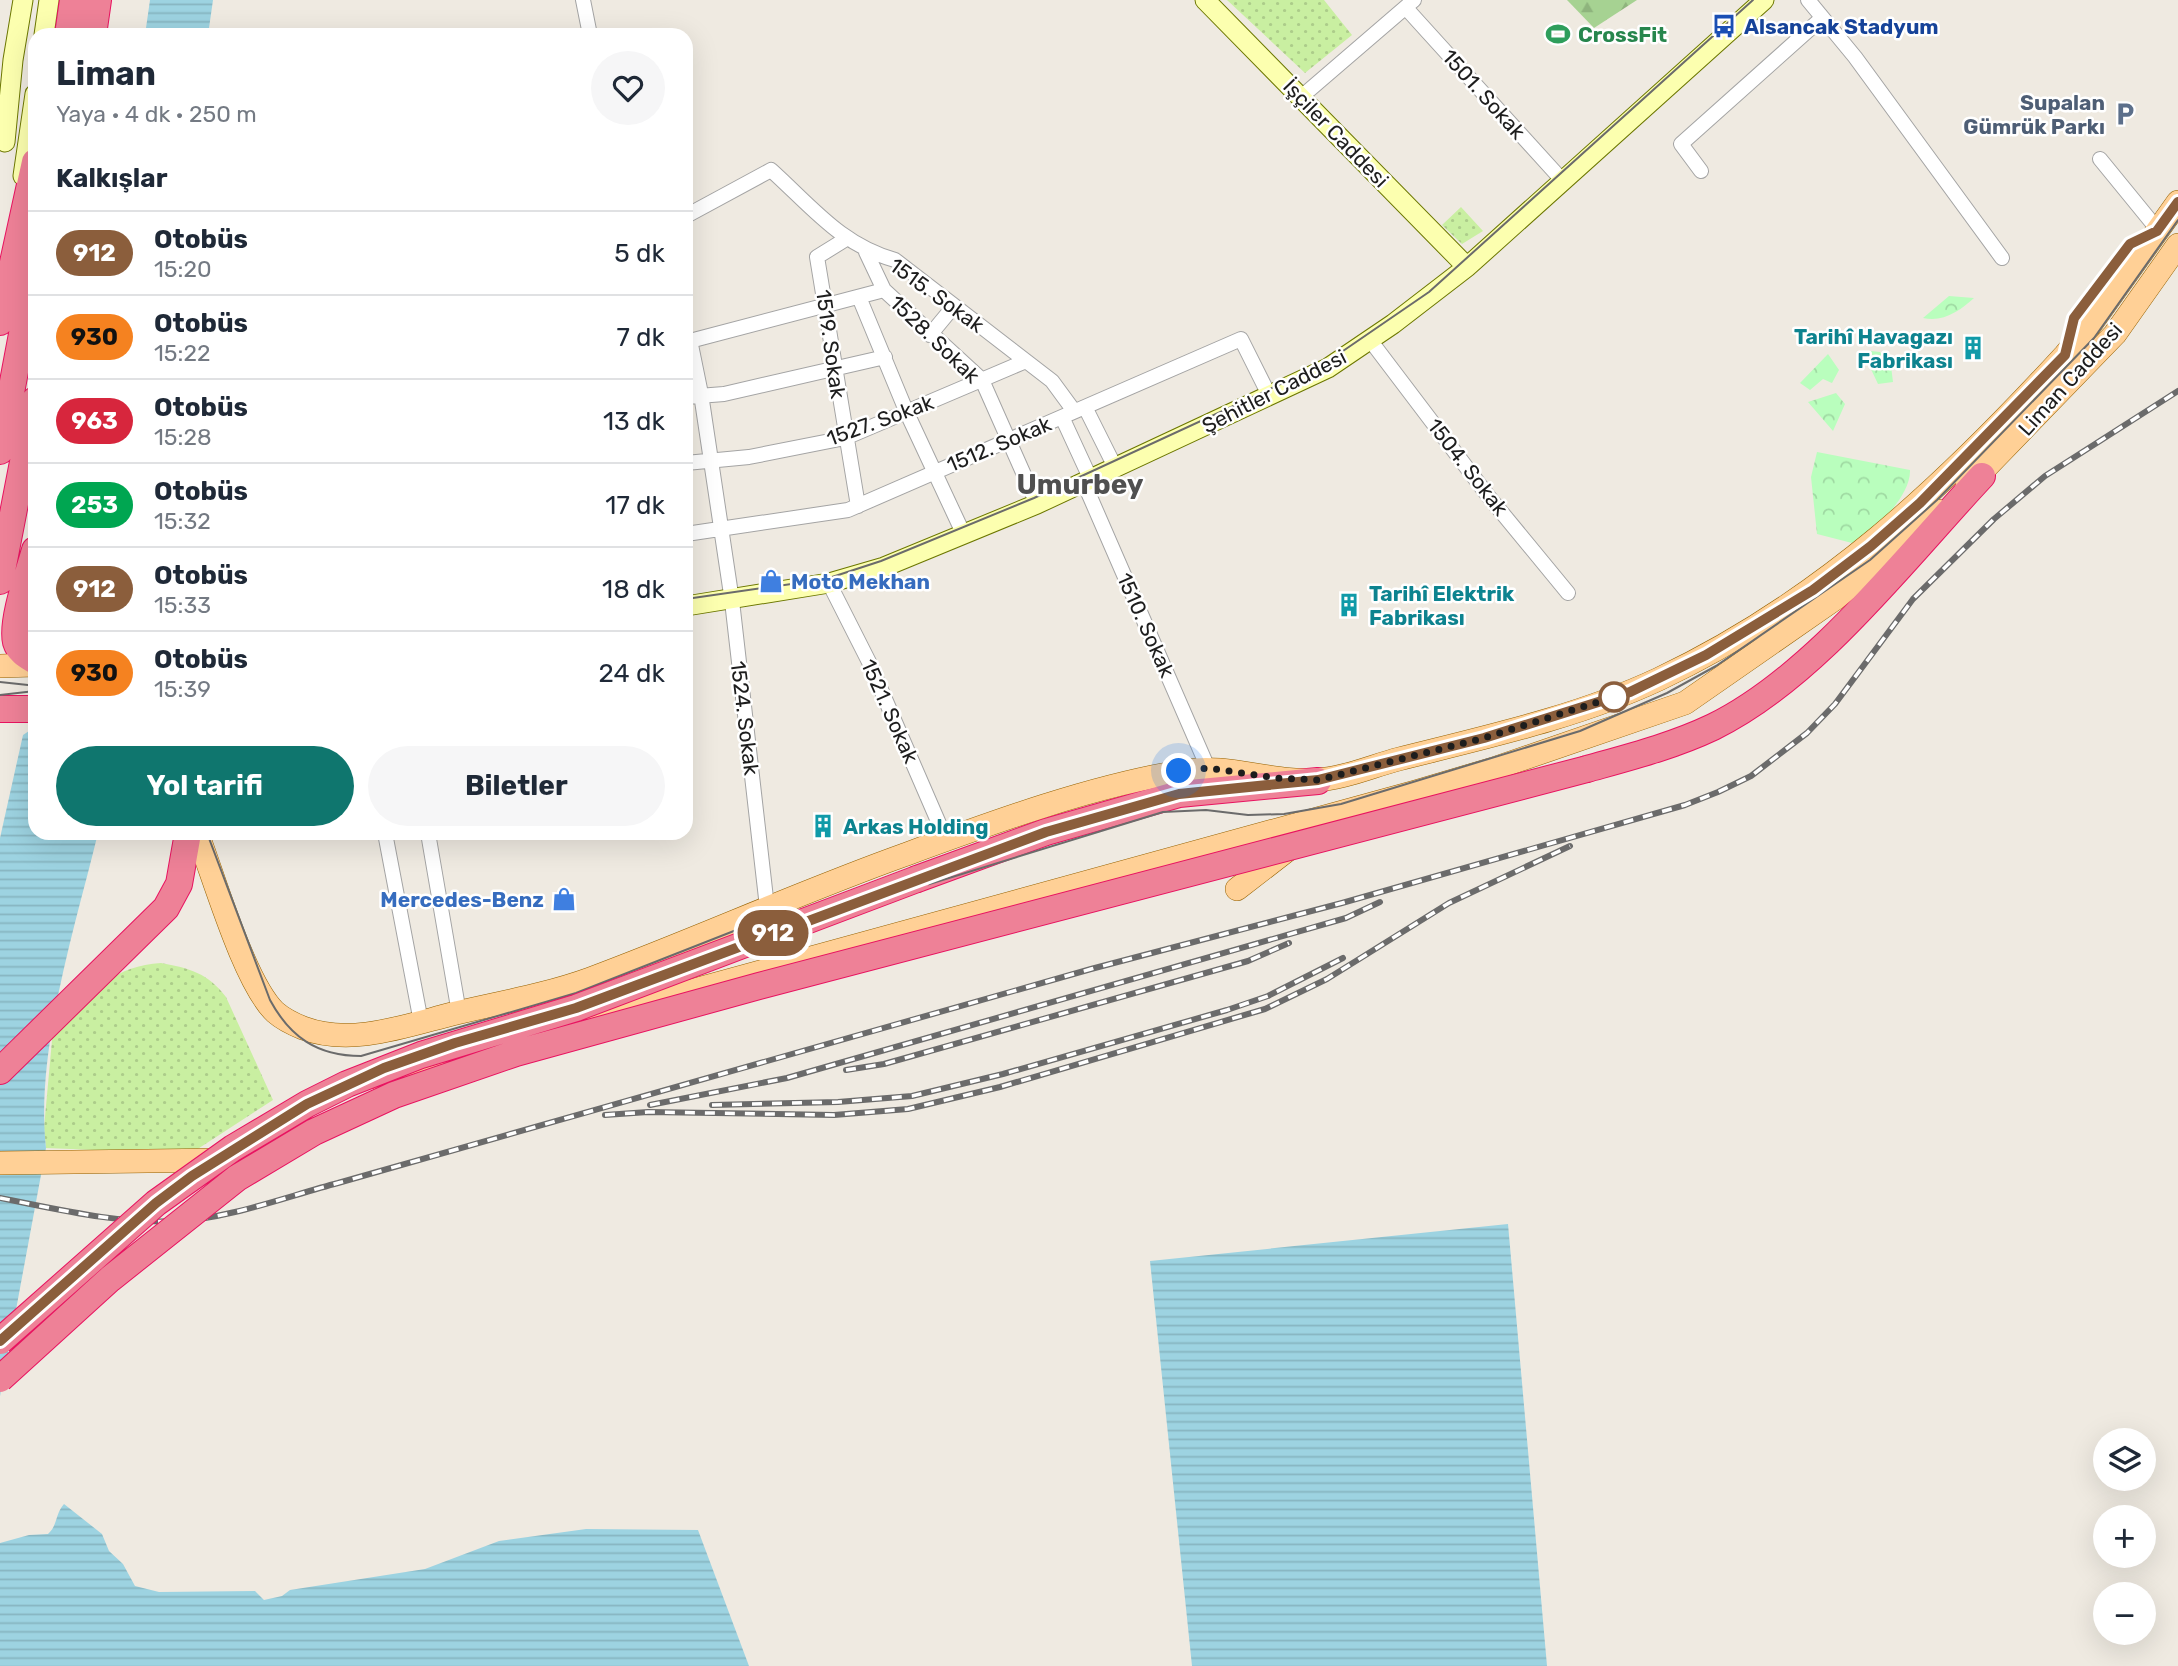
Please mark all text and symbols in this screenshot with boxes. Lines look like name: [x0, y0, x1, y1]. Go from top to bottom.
bus stop icon: Alsancak Stadyum: [1710, 12, 1738, 40]
place label: Alsancak Stadyum: [1744, 14, 1939, 39]
sports icon: CrossFit: [1544, 20, 1572, 48]
place label: CrossFit: [1578, 22, 1667, 47]
street label: 1501. Sokak: [1437, 44, 1531, 144]
button: heart: [591, 51, 665, 125]
text: Liman: [56, 54, 156, 93]
street label: İşçiler Caddesi: [1278, 74, 1394, 192]
place label: Supalan Gümrük Parkı: [1963, 90, 2105, 139]
text: Yaya · 4 dk · 250 m: [56, 100, 257, 128]
parking icon: Supalan Gümrük Parkı: [2111, 100, 2139, 128]
text: Kalkışlar: [56, 163, 167, 194]
text: Otobüs: [154, 224, 248, 255]
text: 5 dk: [614, 238, 665, 269]
text: 912: [73, 239, 116, 267]
street label: 1515. Sokak: [885, 252, 989, 338]
text: 15:20: [154, 255, 212, 283]
street label: 1519. Sokak: [811, 288, 851, 400]
street label: 1528. Sokak: [885, 290, 985, 388]
text: Otobüs: [154, 308, 248, 339]
street label: Liman Caddesi: [2013, 317, 2127, 441]
text: 7 dk: [616, 322, 665, 353]
text: 930: [71, 323, 118, 351]
place label: Tarihî Havagazı Fabrikası: [1794, 324, 1953, 373]
building icon: Tarihî Havagazı Fabrikası: [1959, 334, 1987, 362]
text: 15:22: [154, 339, 210, 367]
street label: Şehitler Caddesi: [1198, 344, 1350, 438]
street label: 1527. Sokak: [823, 389, 937, 451]
text: Otobüs: [154, 392, 248, 423]
text: 13 dk: [603, 406, 665, 437]
text: 963: [71, 407, 118, 435]
street label: 1512. Sokak: [943, 411, 1055, 477]
street label: 1504. Sokak: [1422, 414, 1514, 521]
text: 15:28: [154, 423, 212, 451]
district label: Umurbey: [1017, 468, 1144, 501]
text: Otobüs: [154, 476, 248, 507]
text: 17 dk: [605, 490, 665, 521]
text: 253: [71, 491, 118, 519]
text: 15:32: [154, 507, 211, 535]
text: Otobüs: [154, 560, 248, 591]
shop icon: Moto Mekhan: [757, 567, 785, 595]
place label: Moto Mekhan: [791, 569, 930, 594]
street label: 1510. Sokak: [1112, 569, 1180, 681]
text: 18 dk: [602, 574, 665, 605]
text: 912: [73, 575, 116, 603]
place label: Tarihî Elektrik Fabrikası: [1369, 581, 1515, 630]
text: 15:33: [154, 591, 211, 619]
building icon: Tarihî Elektrik Fabrikası: [1335, 591, 1363, 619]
text: Otobüs: [154, 644, 248, 675]
street label: 1521. Sokak: [856, 655, 924, 767]
text: 24 dk: [599, 658, 665, 689]
text: 930: [71, 659, 118, 687]
street label: 1524. Sokak: [726, 659, 764, 777]
text: 15:39: [154, 675, 211, 703]
unlabelled marker: [1599, 682, 1629, 712]
button: Yol tarifi: [56, 746, 354, 826]
button: Biletler: [368, 746, 665, 826]
your location: [1161, 753, 1196, 788]
building icon: Arkas Holding: [809, 812, 837, 840]
place label: Arkas Holding: [843, 814, 989, 839]
shop icon: Mercedes-Benz: [550, 885, 578, 913]
place label: Mercedes-Benz: [380, 887, 544, 912]
line badge: 912: [733, 910, 813, 956]
text: 912: [752, 919, 794, 947]
map controls: [2093, 1428, 2156, 1645]
button: layers: [2093, 1428, 2156, 1491]
button: +: [2093, 1505, 2156, 1568]
button: −: [2093, 1582, 2156, 1645]

